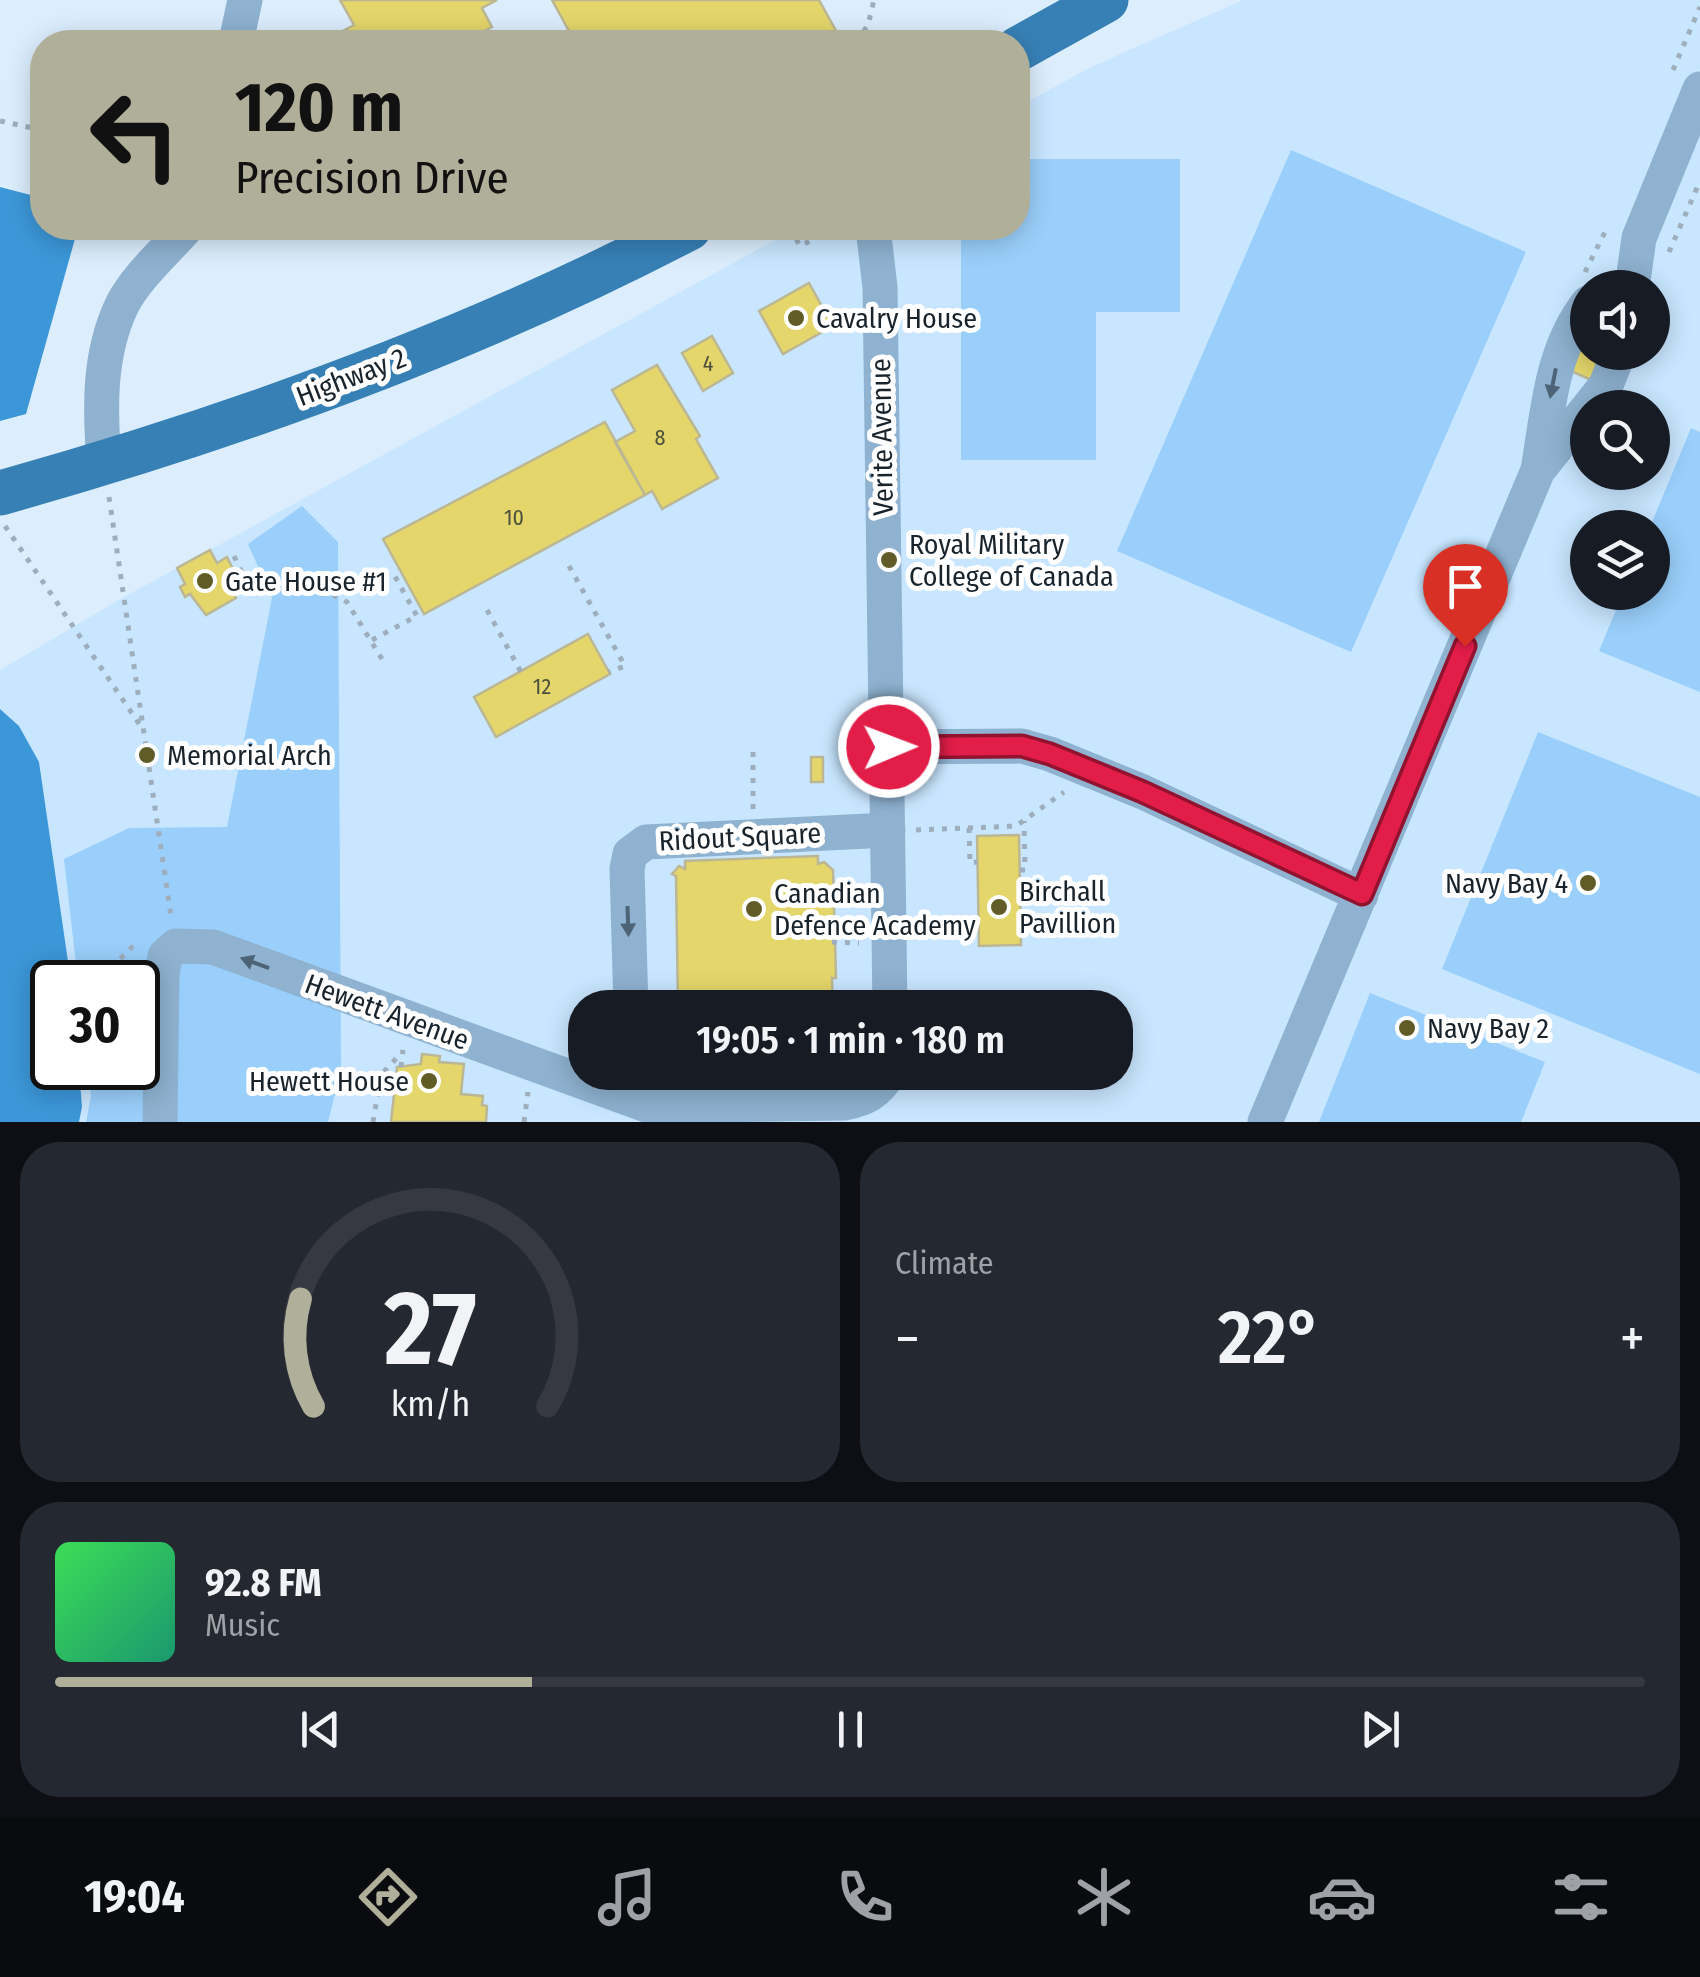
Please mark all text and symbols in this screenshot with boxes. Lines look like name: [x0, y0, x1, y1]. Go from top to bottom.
text: 120 m: [235, 66, 403, 150]
icon: left: [70, 70, 200, 200]
text: Precision Drive: [235, 151, 509, 205]
map controls: [1570, 270, 1670, 610]
button: sound: [1570, 270, 1670, 370]
place label: Cavalry House: [816, 302, 977, 335]
marker: Cavalry House: [785, 307, 807, 329]
street label: Highway 2: [292, 341, 410, 413]
house number: 4: [703, 350, 714, 377]
street label: Verite Avenue: [864, 358, 900, 516]
one-way arrow: [1545, 367, 1560, 399]
button: search: [1570, 390, 1670, 490]
house number: 8: [654, 424, 666, 451]
house number: 10: [504, 504, 524, 531]
button: layers: [1570, 510, 1670, 610]
place label: Royal Military College of Canada: [909, 528, 1114, 593]
pin: [1423, 544, 1508, 647]
marker: Royal Military College of Canada: [878, 549, 900, 571]
icon: arrive: [1438, 559, 1493, 614]
place label: Gate House #1: [225, 565, 387, 598]
marker: Gate House #1: [194, 570, 216, 592]
house number: 12: [533, 673, 551, 700]
position arrow: [837, 695, 941, 799]
place label: Memorial Arch: [167, 739, 332, 772]
marker: Memorial Arch: [136, 744, 158, 766]
street label: Ridout Square: [658, 816, 822, 858]
place label: Navy Bay 4: [1445, 867, 1568, 900]
marker: Navy Bay 4: [1577, 872, 1599, 894]
place label: Birchall Pavillion: [1019, 875, 1116, 940]
place label: Canadian Defence Academy: [774, 877, 976, 942]
marker: Birchall Pavillion: [988, 896, 1010, 918]
marker: Canadian Defence Academy: [743, 898, 765, 920]
one-way arrow: [621, 905, 637, 937]
one-way arrow: [240, 955, 270, 970]
speed limit sign: 30: [30, 960, 160, 1090]
street label: Hewett Avenue: [301, 967, 473, 1057]
place label: Navy Bay 2: [1427, 1012, 1549, 1045]
text: 19:05 · 1 min · 180 m: [696, 1017, 1005, 1063]
marker: Navy Bay 2: [1396, 1017, 1418, 1039]
place label: Hewett House: [249, 1065, 409, 1098]
marker: Hewett House: [418, 1070, 440, 1092]
text: Climate: [895, 1244, 994, 1282]
text: 27: [383, 1267, 476, 1392]
text: 22°: [1218, 1293, 1322, 1383]
text: −: [895, 1306, 920, 1372]
text: +: [1620, 1306, 1645, 1372]
text: km/h: [390, 1383, 470, 1425]
text: 92.8 FM: [205, 1560, 322, 1606]
text: Music: [205, 1606, 280, 1644]
icon: previous: [293, 1702, 348, 1757]
icon: pause: [823, 1702, 878, 1757]
icon: next: [1353, 1702, 1408, 1757]
icon: directions: [353, 1862, 423, 1932]
icon: music: [592, 1862, 662, 1932]
icon: phone: [830, 1862, 900, 1932]
icon: climate: [1069, 1862, 1139, 1932]
icon: car: [1307, 1862, 1377, 1932]
icon: filters: [1546, 1862, 1616, 1932]
text: 19:04: [84, 1870, 185, 1924]

